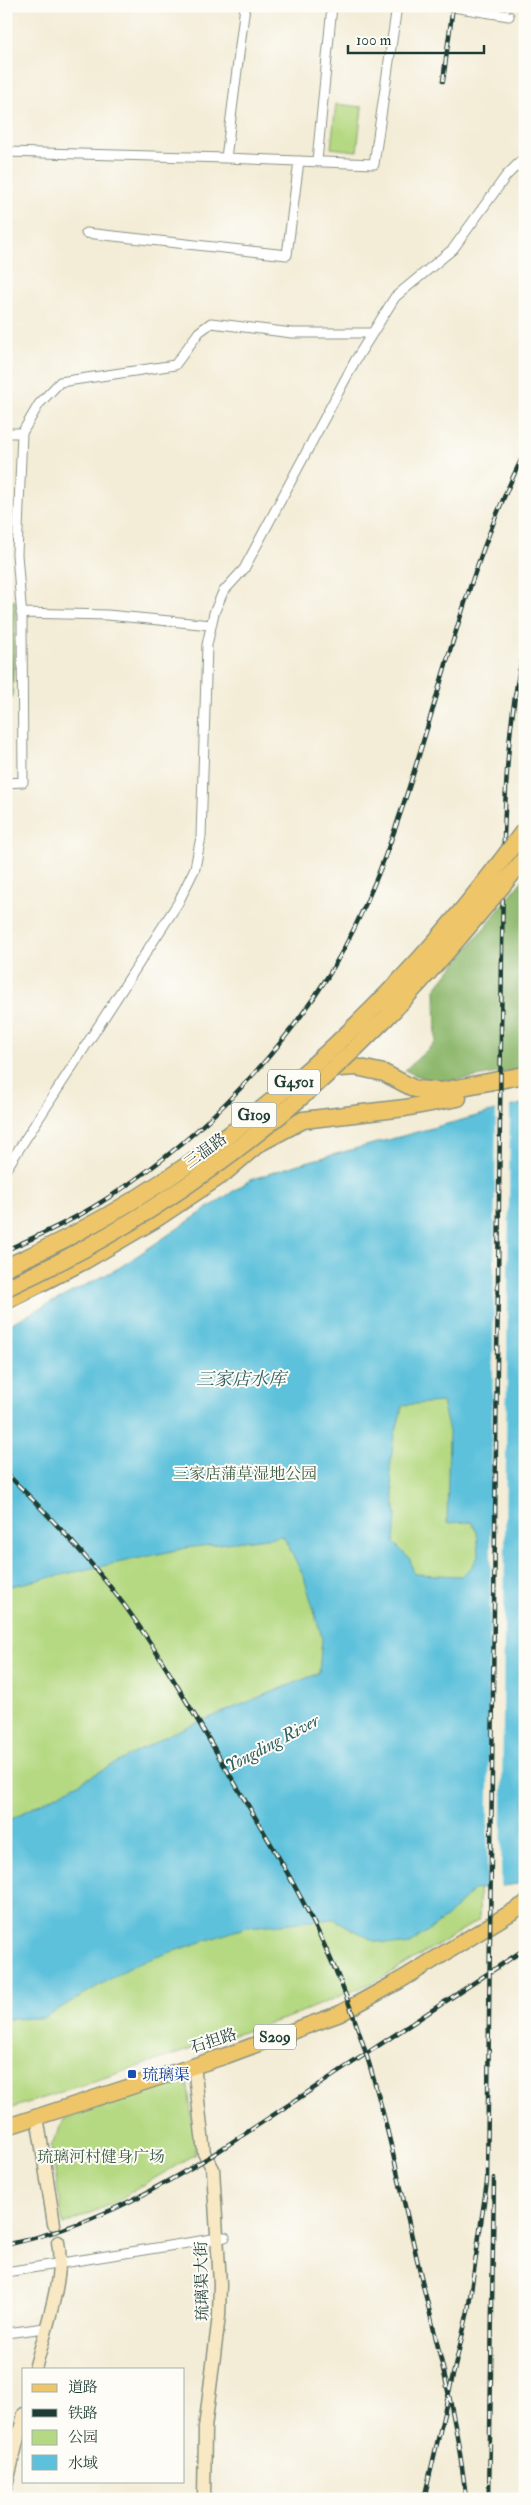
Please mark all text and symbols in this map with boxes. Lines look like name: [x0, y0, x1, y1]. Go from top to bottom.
scale bar: [348, 22, 485, 54]
text: 100 m: [356, 31, 392, 50]
road number: G4501: [268, 1070, 320, 1094]
road number: G109: [232, 1102, 276, 1128]
street label: 三温路: [180, 1129, 231, 1173]
water label: 三家店水库: [196, 1368, 289, 1391]
park label: 三家店蒲草湿地公园: [173, 1464, 317, 1484]
water label: Yongding River: [221, 1708, 324, 1778]
street label: 石担路: [187, 2024, 239, 2058]
road number: S209: [254, 2024, 296, 2050]
place label: 琉璃渠: [142, 2065, 190, 2085]
marker: 琉璃渠: [126, 2068, 138, 2080]
park label: 琉璃河村健身广场: [37, 2147, 165, 2167]
street label: 琉璃渠大街: [191, 2241, 213, 2321]
legend: [22, 2368, 185, 2482]
text: 道路: [68, 2378, 98, 2397]
text: 铁路: [68, 2404, 98, 2423]
text: 公园: [68, 2428, 98, 2447]
text: 水域: [68, 2454, 98, 2473]

